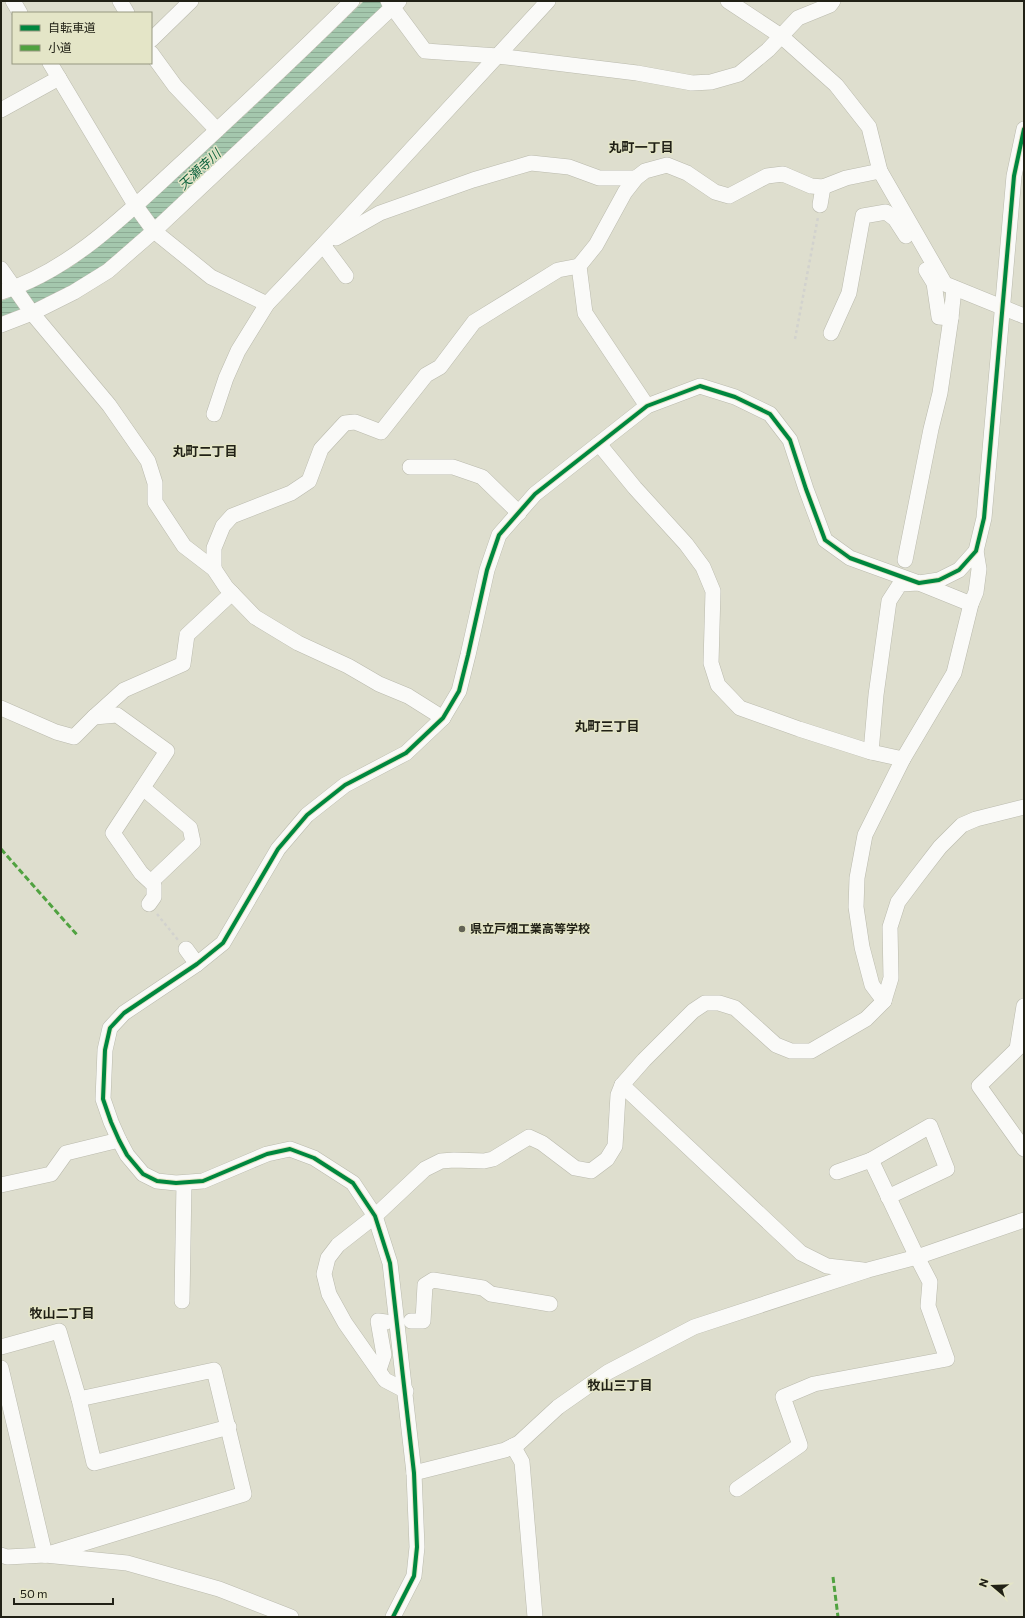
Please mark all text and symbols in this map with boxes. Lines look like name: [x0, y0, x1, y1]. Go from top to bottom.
legend: [12, 12, 152, 64]
text: 自転車道: [48, 20, 96, 34]
text: 小道: [48, 40, 72, 54]
district label: 丸町一丁目: [608, 139, 674, 155]
water label: 天瀬寺川: [175, 144, 225, 193]
district label: 丸町二丁目: [172, 443, 238, 459]
district label: 丸町三丁目: [574, 718, 640, 734]
place label: 県立戸畑工業高等学校: [470, 921, 590, 935]
marker: 県立戸畑工業高等学校: [457, 924, 467, 934]
district label: 牧山二丁目: [29, 1305, 95, 1321]
district label: 牧山三丁目: [587, 1377, 653, 1393]
north arrow: [973, 1566, 1013, 1606]
text: N: [976, 1577, 991, 1589]
scale bar: [14, 1580, 113, 1606]
text: 50 m: [20, 1586, 48, 1600]

